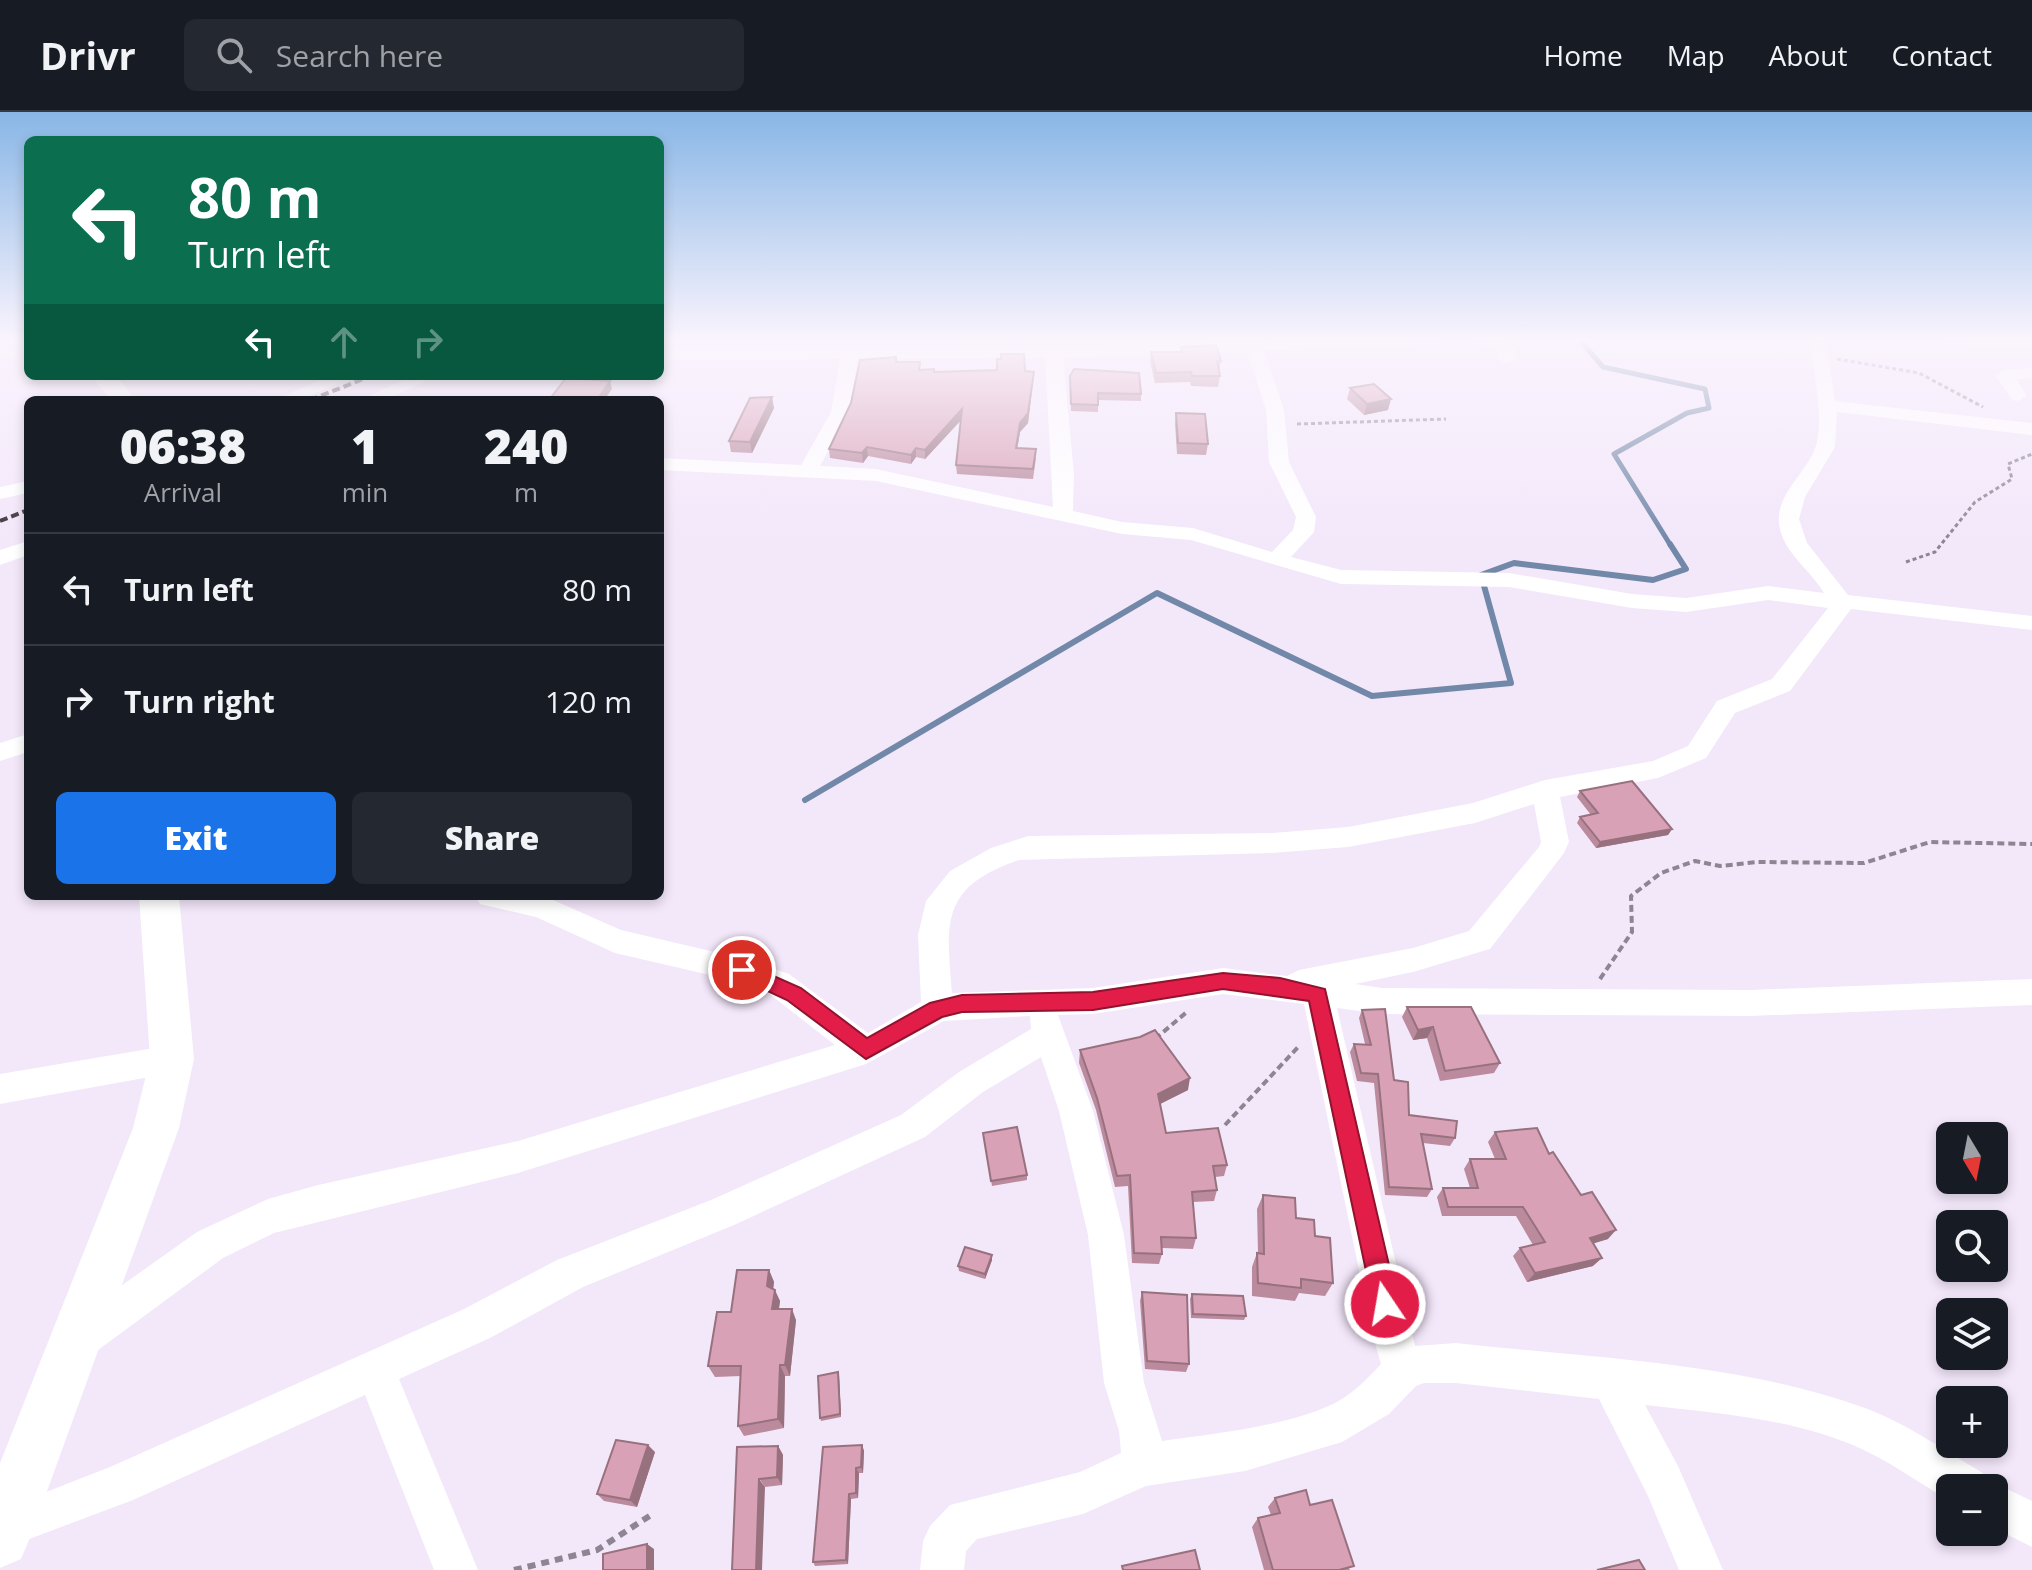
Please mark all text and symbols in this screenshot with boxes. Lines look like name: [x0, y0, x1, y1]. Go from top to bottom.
search box: [184, 19, 744, 91]
text: Drivr: [40, 29, 136, 81]
icon: search: [212, 33, 256, 77]
text: Search here: [276, 35, 443, 76]
text: Home: [1544, 36, 1623, 74]
text: Map: [1667, 36, 1725, 74]
text: About: [1769, 36, 1847, 74]
text: Contact: [1891, 36, 1992, 74]
text: 80 m: [188, 158, 322, 234]
icon: left: [56, 168, 160, 272]
text: Turn left: [188, 230, 330, 279]
icon: left: [238, 320, 282, 364]
icon: ahead: [322, 320, 366, 364]
icon: right: [406, 320, 450, 364]
text: 06:38: [120, 413, 246, 478]
text: 1: [351, 413, 379, 478]
text: 240: [484, 413, 568, 478]
text: Arrival: [144, 474, 222, 510]
text: min: [342, 474, 388, 510]
text: m: [514, 474, 538, 510]
icon: left: [56, 567, 100, 611]
text: Turn left: [124, 569, 254, 610]
text: 80 m: [562, 569, 632, 610]
icon: right: [56, 679, 100, 723]
text: Turn right: [124, 681, 275, 722]
text: 120 m: [545, 681, 632, 722]
button: Exit: [56, 792, 336, 884]
button: Share: [352, 792, 632, 884]
pin: [708, 936, 776, 1004]
icon: arrive: [720, 948, 764, 992]
north arrow: [1936, 1122, 2008, 1194]
map controls: [1936, 1122, 2008, 1546]
button: search: [1936, 1210, 2008, 1282]
position arrow: [1343, 1262, 1427, 1346]
button: layers: [1936, 1298, 2008, 1370]
button: +: [1936, 1386, 2008, 1458]
button: −: [1936, 1474, 2008, 1546]

